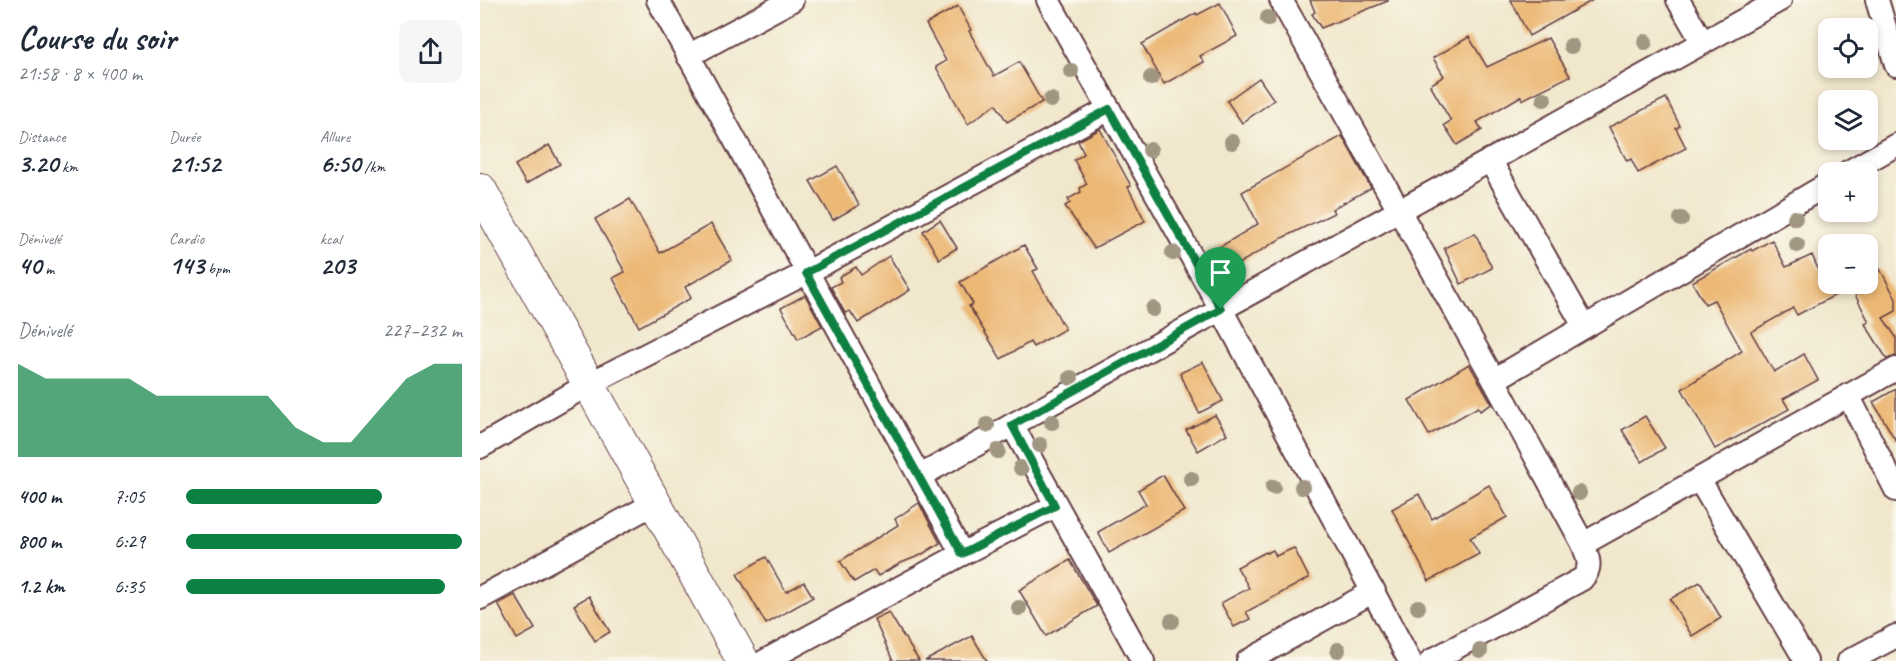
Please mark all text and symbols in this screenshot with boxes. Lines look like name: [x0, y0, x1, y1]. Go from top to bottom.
text: Course du soir: [18, 17, 176, 59]
map controls: [1818, 18, 1878, 294]
button: locate: [1818, 18, 1878, 78]
button: share: [399, 20, 462, 83]
text: 21:58 · 8 × 400 m: [18, 61, 142, 86]
button: layers: [1818, 90, 1878, 150]
text: Distance: [18, 127, 66, 147]
text: Durée: [169, 127, 200, 147]
text: Allure: [320, 127, 350, 147]
text: 3.20: [18, 147, 58, 180]
text: 21:52: [169, 147, 221, 180]
text: 6:50: [320, 147, 360, 180]
text: km: [58, 157, 78, 177]
text: /km: [360, 157, 385, 177]
button: +: [1818, 162, 1878, 222]
text: Dénivelé: [18, 229, 61, 249]
text: Cardio: [169, 229, 204, 249]
text: kcal: [320, 229, 341, 249]
button: −: [1818, 234, 1878, 294]
pin: [1195, 247, 1246, 309]
text: 40: [18, 249, 41, 282]
text: 143: [169, 249, 204, 282]
text: 203: [320, 249, 355, 282]
icon: arrive: [1204, 256, 1237, 289]
text: m: [41, 259, 54, 279]
text: bpm: [204, 259, 230, 279]
text: Dénivelé: [18, 318, 72, 343]
text: 227–232 m: [383, 318, 462, 343]
text: 400 m: [18, 484, 61, 509]
text: 7:05: [114, 484, 145, 509]
text: 800 m: [18, 529, 61, 554]
text: 6:29: [114, 529, 145, 554]
text: 1.2 km: [18, 574, 65, 599]
text: 6:35: [114, 574, 145, 599]

